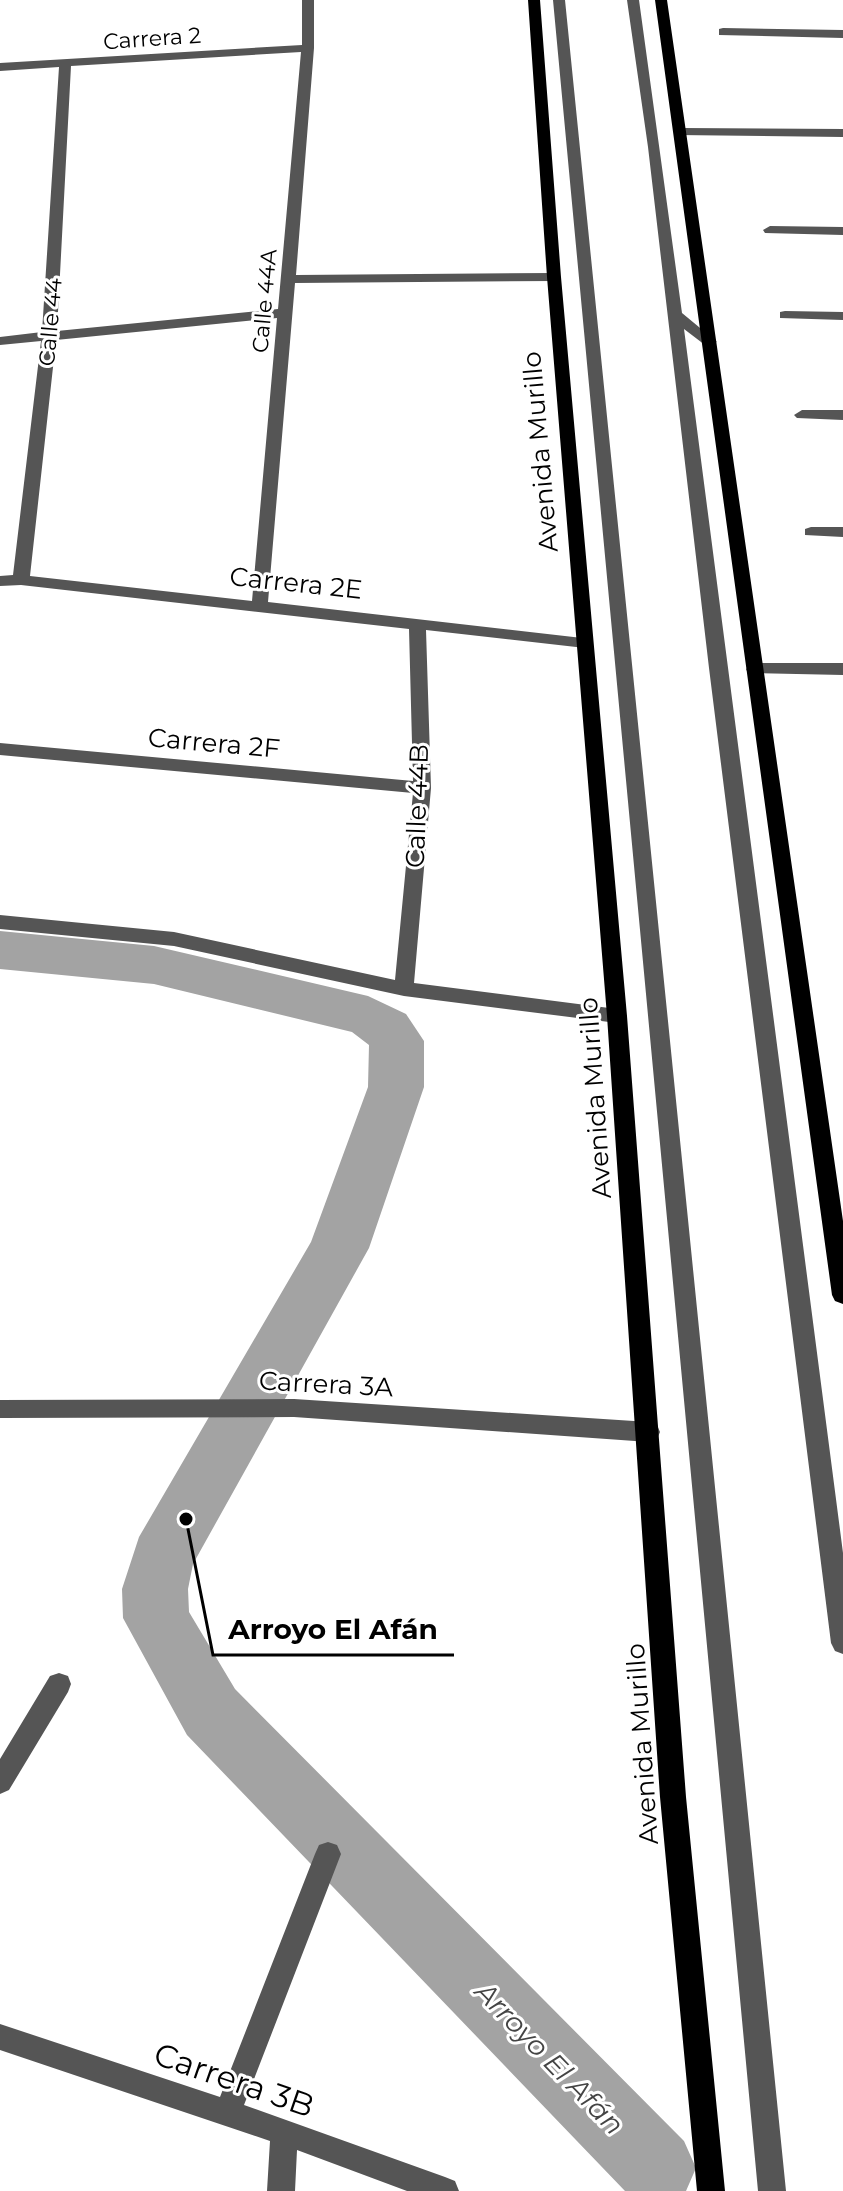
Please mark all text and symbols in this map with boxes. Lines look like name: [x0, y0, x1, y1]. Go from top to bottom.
street label: Carrera 2: [102, 22, 202, 55]
street label: Calle 44A: [247, 248, 283, 354]
street label: Calle 44: [33, 276, 68, 367]
street label: Avenida Murillo: [515, 350, 565, 554]
street label: Carrera 2E: [228, 560, 364, 606]
street label: Carrera 2F: [147, 721, 281, 765]
street label: Calle 44B: [399, 743, 435, 869]
street label: Avenida Murillo: [572, 996, 618, 1200]
street label: Carrera 3A: [258, 1365, 394, 1404]
callout: Arroyo El Afán: [213, 1603, 454, 1655]
text: Arroyo El Afán: [227, 1612, 438, 1646]
street label: Avenida Murillo: [619, 1642, 665, 1846]
water label: Arroyo El Afán: [467, 1973, 632, 2142]
street label: Carrera 3B: [149, 2034, 319, 2125]

